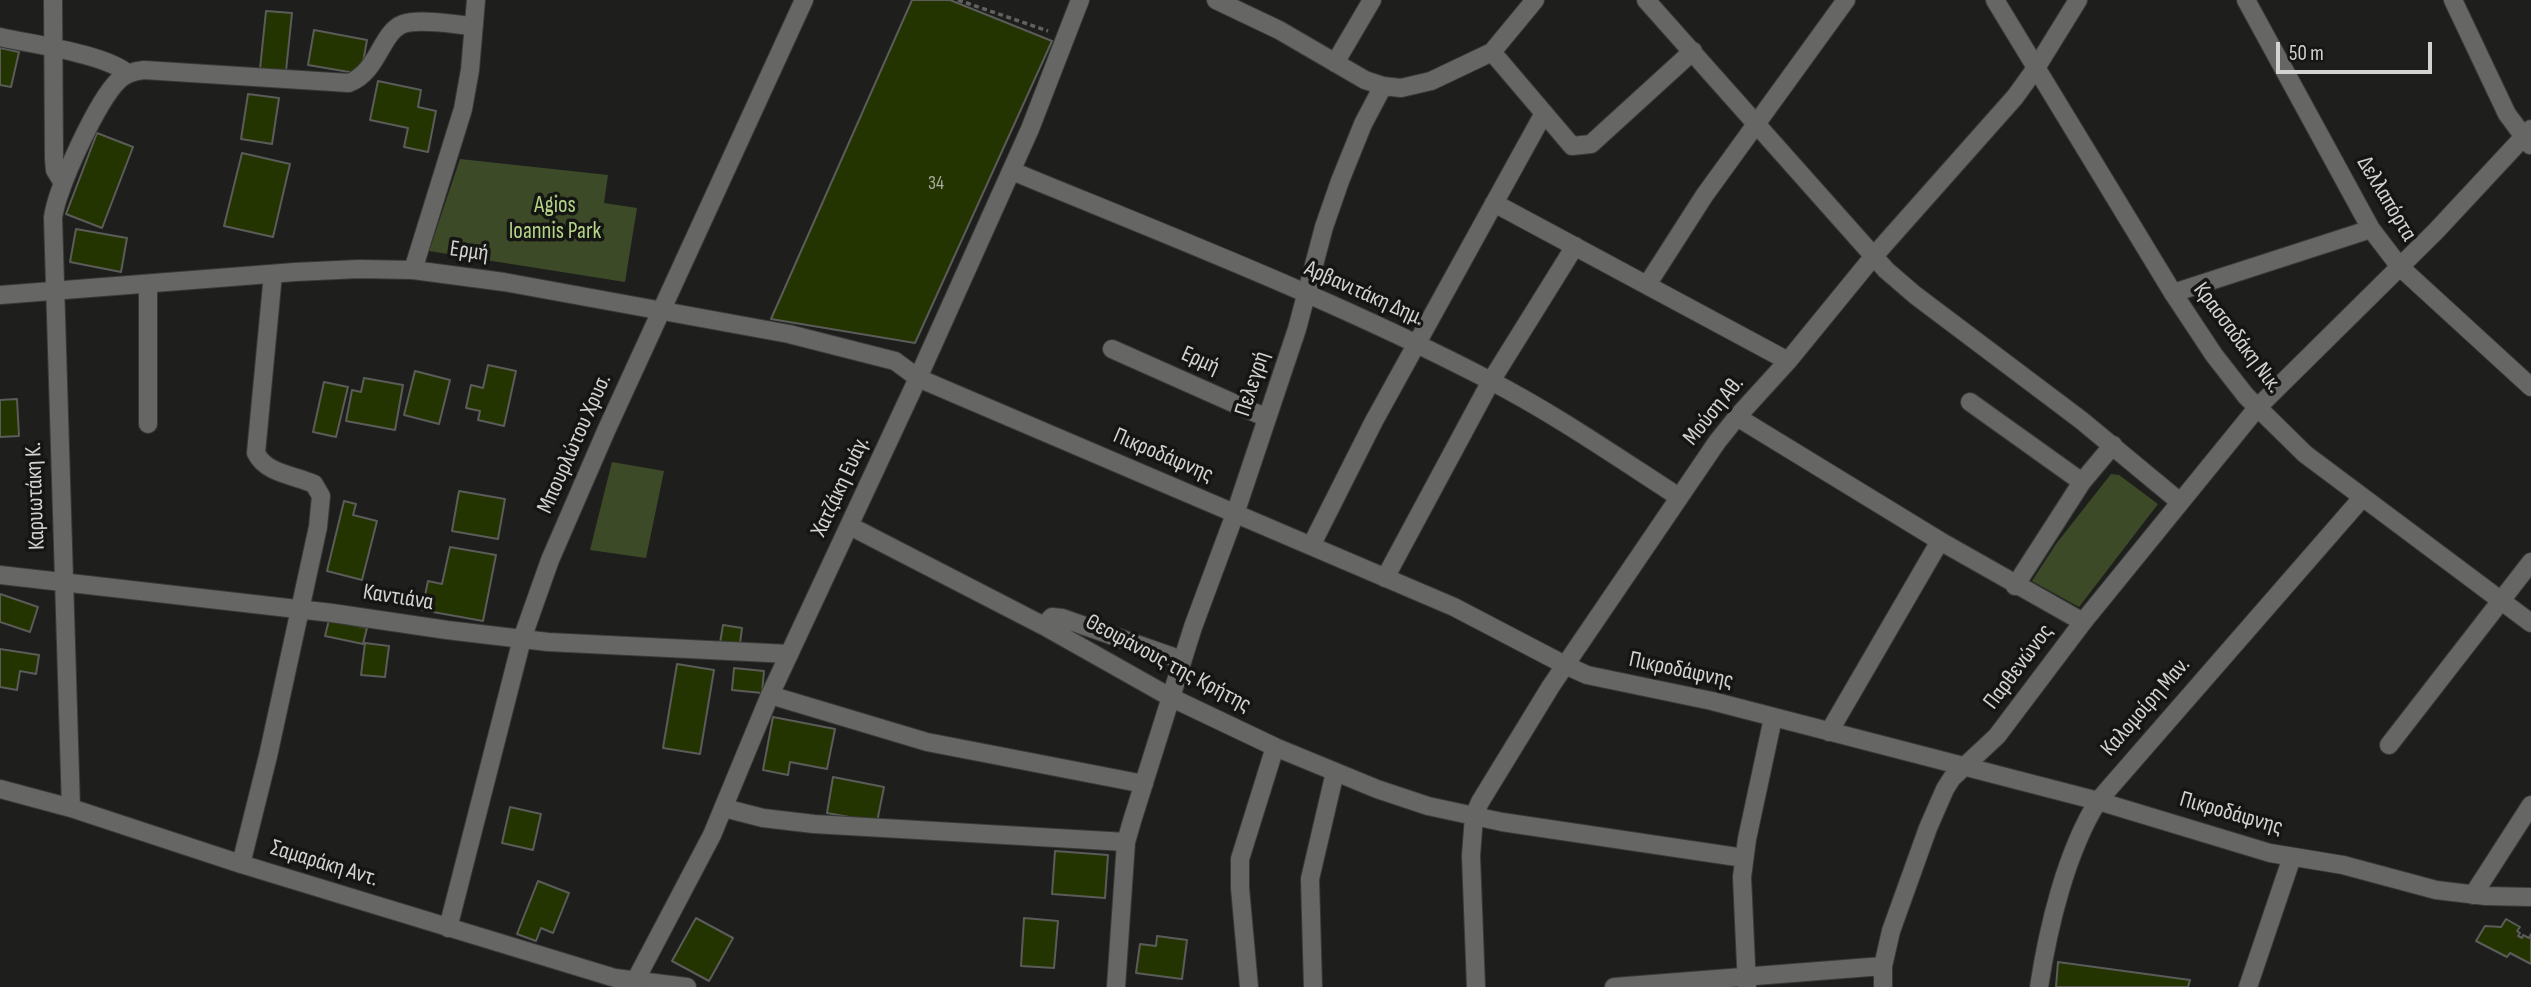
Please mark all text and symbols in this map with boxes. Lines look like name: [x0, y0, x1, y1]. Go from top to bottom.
scale bar: [2279, 28, 2435, 72]
text: 50 m: [2289, 41, 2324, 66]
street label: Δελλαπόρτα: [2350, 152, 2422, 246]
house number: 34: [928, 173, 944, 195]
park label: Agios Ioannis Park: [509, 192, 601, 246]
street label: Ερμή: [448, 236, 490, 268]
street label: Αρβανιτάκη Δημ.: [1300, 255, 1428, 333]
street label: Κρασσαδάκη Νικ.: [2187, 277, 2287, 399]
street label: Ερμή: [1177, 341, 1223, 381]
street label: Πελεγρή: [1230, 348, 1276, 420]
street label: Μπουρλώτου Χρυσ.: [532, 370, 618, 518]
street label: Μούση Αθ.: [1678, 371, 1750, 451]
street label: Πικροδάφνης: [1109, 423, 1217, 489]
street label: Χατζάκη Ευάγ.: [806, 433, 876, 541]
street label: Καρυωτάκη Κ.: [20, 442, 52, 550]
street label: Καντιάνα: [361, 579, 435, 617]
street label: Θεοφάνους της Κρήτης: [1081, 609, 1255, 719]
street label: Παρθενώνος: [1978, 619, 2060, 715]
street label: Πικροδάφνης: [1626, 646, 1736, 696]
street label: Καλομοίρη Μαν.: [2095, 652, 2197, 762]
street label: Πικροδάφνης: [2176, 786, 2286, 842]
street label: Σαμαράκη Αντ.: [267, 835, 381, 893]

